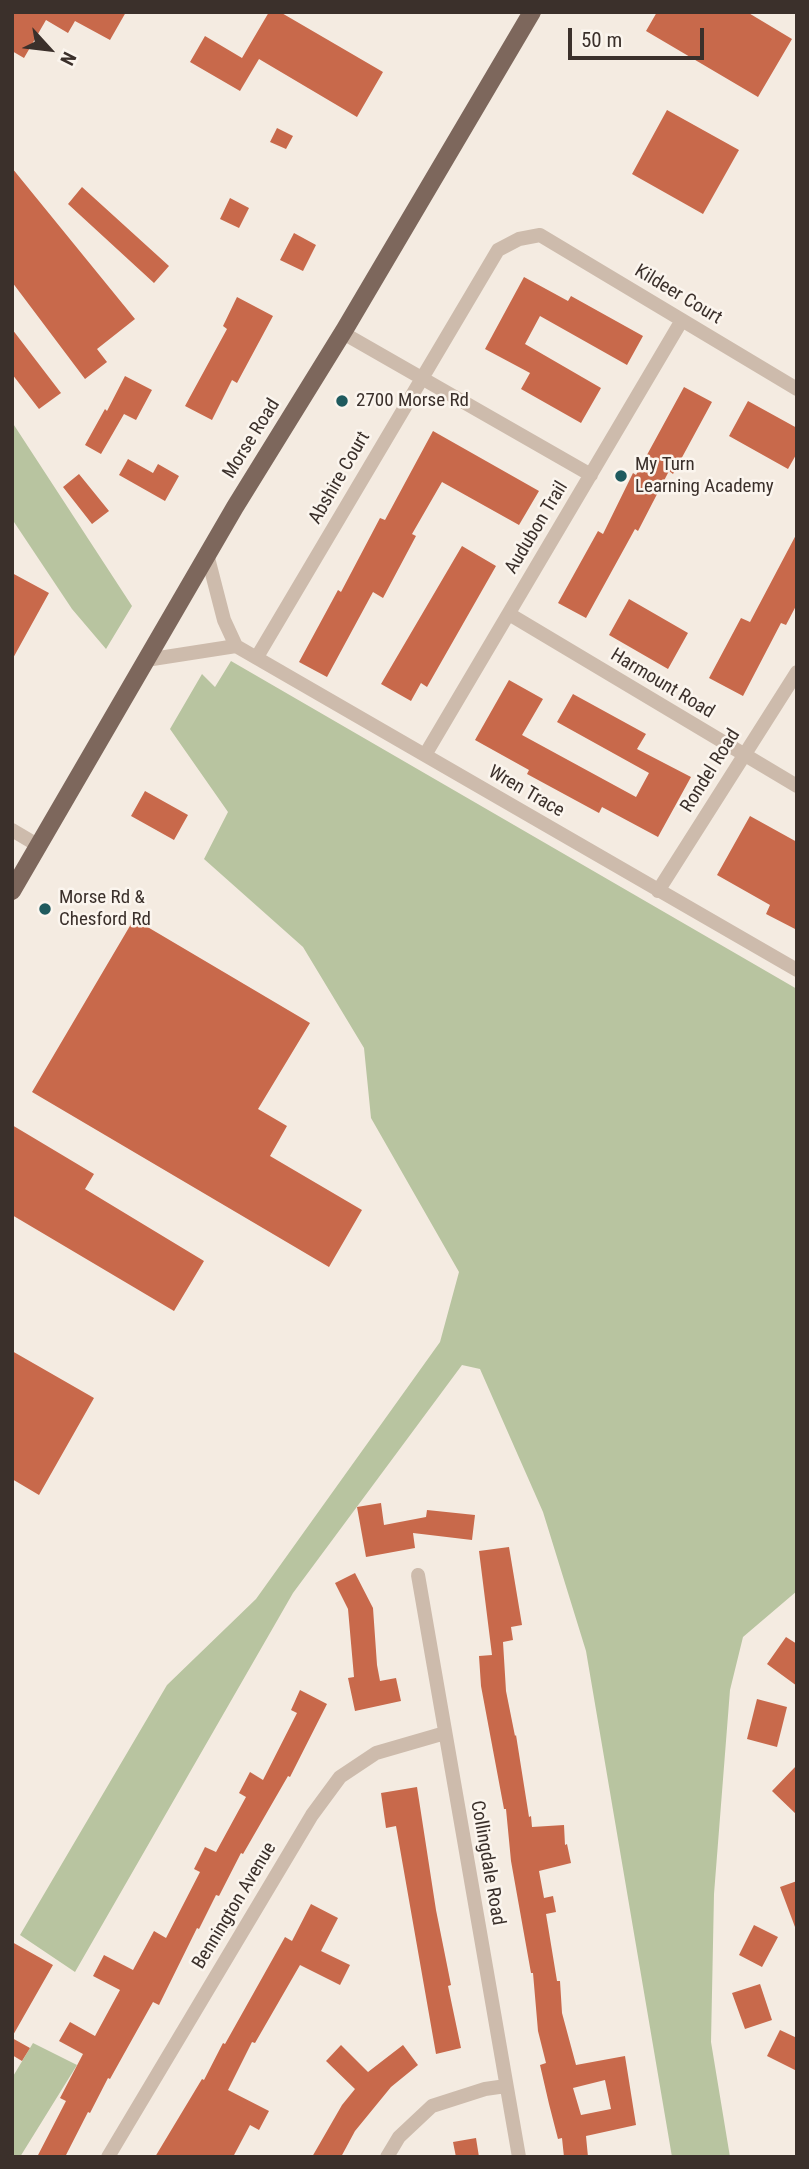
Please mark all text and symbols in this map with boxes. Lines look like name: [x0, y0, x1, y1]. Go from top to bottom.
north arrow: [14, 14, 84, 84]
scale bar: [571, 14, 708, 58]
text: 50 m: [581, 28, 622, 52]
text: N: [55, 48, 81, 69]
street label: Kildeer Court: [630, 260, 726, 330]
place label: 2700 Morse Rd: [356, 390, 469, 412]
marker: 2700 Morse Rd: [334, 393, 350, 409]
street label: Morse Road: [219, 395, 285, 483]
street label: Abshire Court: [304, 428, 376, 528]
place label: My Turn Learning Academy: [635, 454, 774, 498]
marker: My Turn Learning Academy: [613, 468, 629, 484]
street label: Audubon Trail: [501, 478, 573, 578]
street label: Harmount Road: [606, 644, 718, 724]
street label: Rondel Road: [676, 725, 746, 817]
street label: Wren Trace: [484, 761, 568, 823]
place label: Morse Rd & Chesford Rd: [59, 887, 151, 931]
marker: Morse Rd & Chesford Rd: [37, 901, 53, 917]
street label: Collingdale Road: [465, 1799, 509, 1927]
street label: Bennington Avenue: [188, 1838, 282, 1974]

